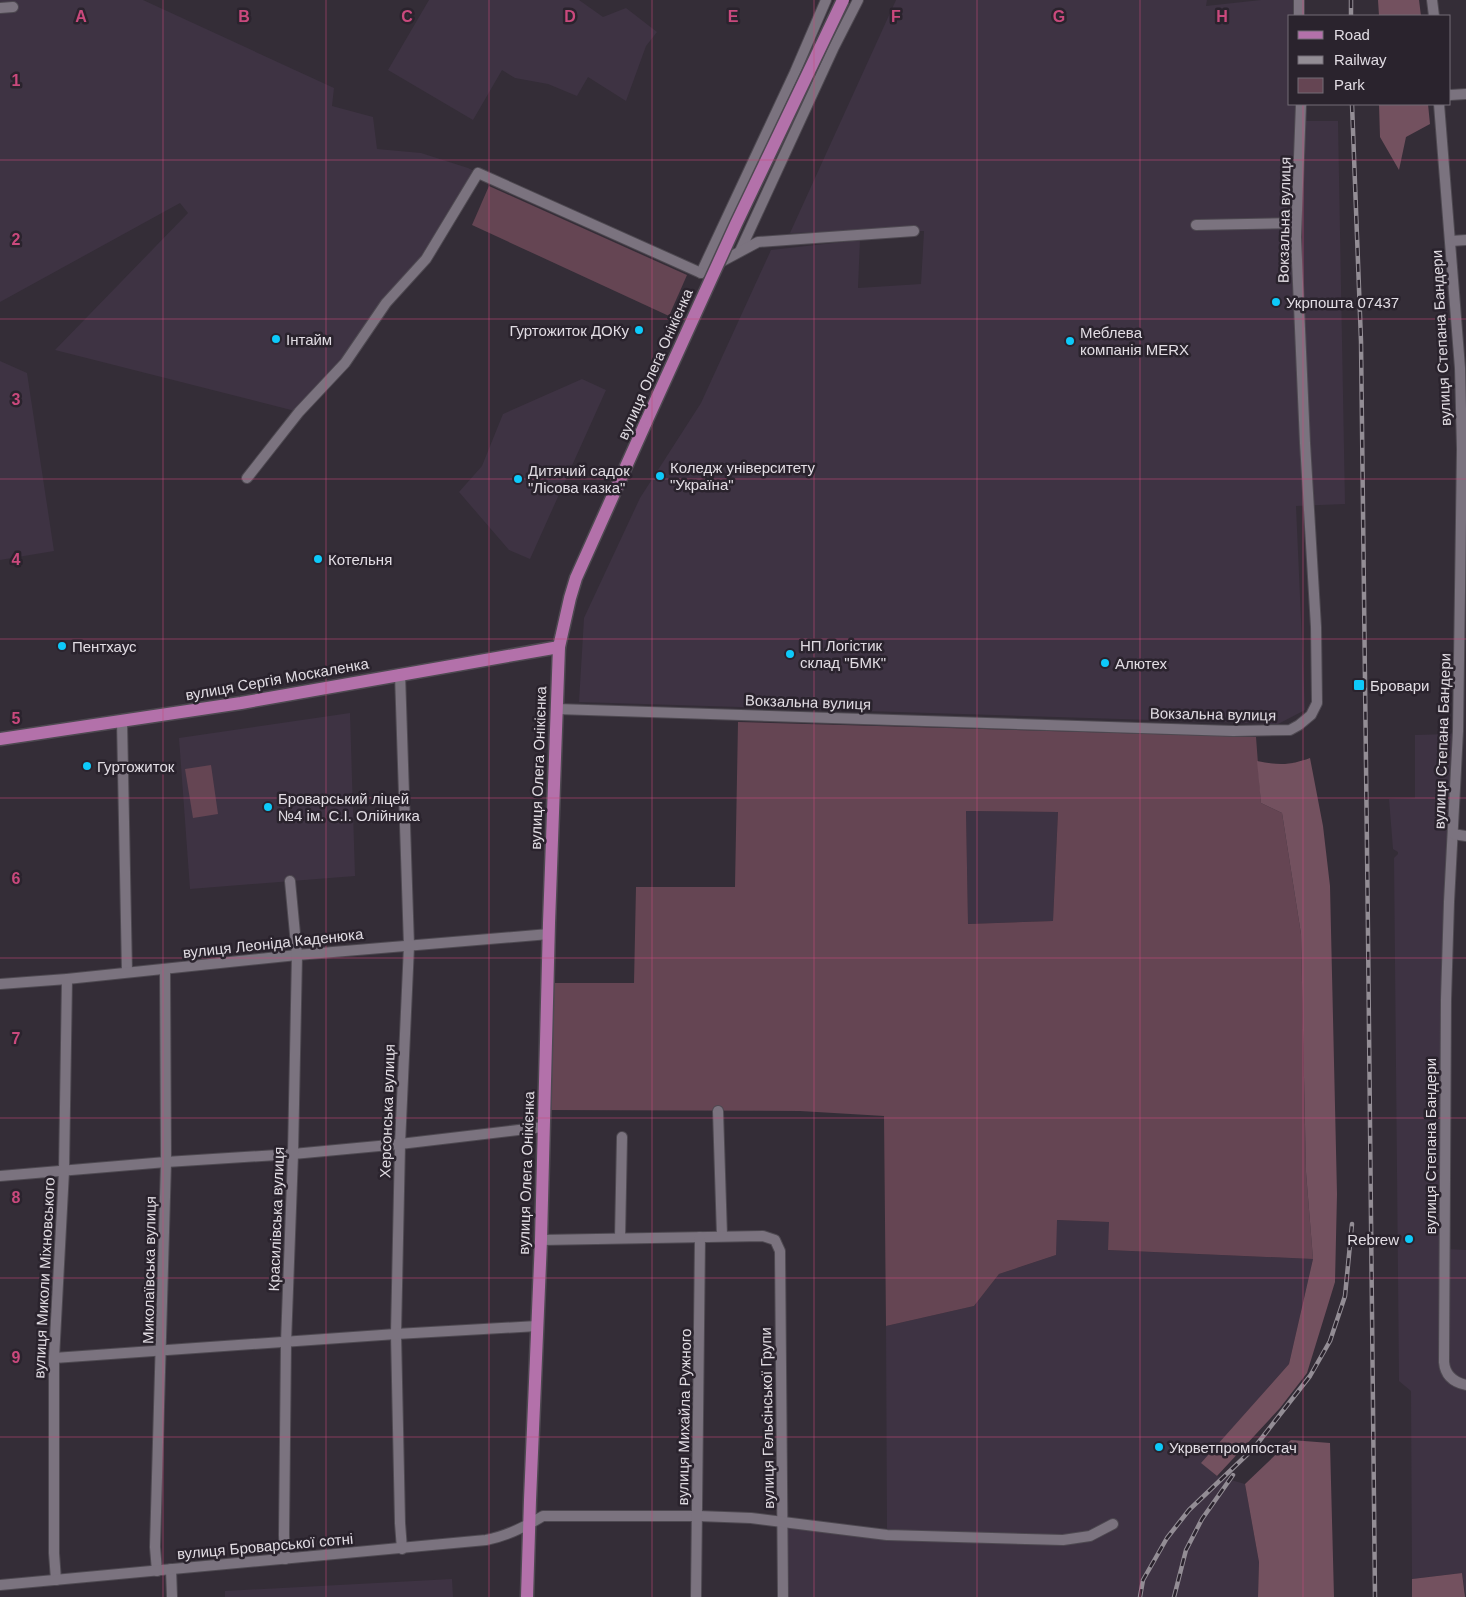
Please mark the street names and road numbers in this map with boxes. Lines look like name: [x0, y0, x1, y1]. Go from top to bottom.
street label: Вокзальна вулиця: [1274, 157, 1294, 283]
street label: вулиця Степана Бандери: [1428, 250, 1454, 426]
street label: вулиця Олега Онікієнка: [614, 285, 696, 442]
street label: вулиця Степана Бандери: [1430, 653, 1454, 829]
street label: вулиця Сергія Москаленка: [184, 654, 371, 704]
street label: вулиця Олега Онікієнка: [527, 685, 549, 850]
street label: Вокзальна вулиця: [745, 691, 871, 713]
street label: Вокзальна вулиця: [1150, 704, 1276, 724]
street label: вулиця Леоніда Каденюка: [182, 925, 365, 961]
street label: Херсонська вулиця: [376, 1044, 398, 1178]
street label: вулиця Степана Бандери: [1422, 1058, 1439, 1234]
street label: вулиця Олега Онікієнка: [515, 1090, 537, 1255]
street label: Красилівська вулиця: [265, 1146, 287, 1292]
street label: вулиця Миколи Міхновського: [30, 1177, 58, 1379]
street label: Миколаївська вулиця: [139, 1196, 159, 1344]
street label: вулиця Гельсінської Групи: [757, 1327, 777, 1509]
street label: вулиця Михайла Ружного: [674, 1328, 694, 1506]
street label: вулиця Броварської сотні: [176, 1530, 354, 1562]

